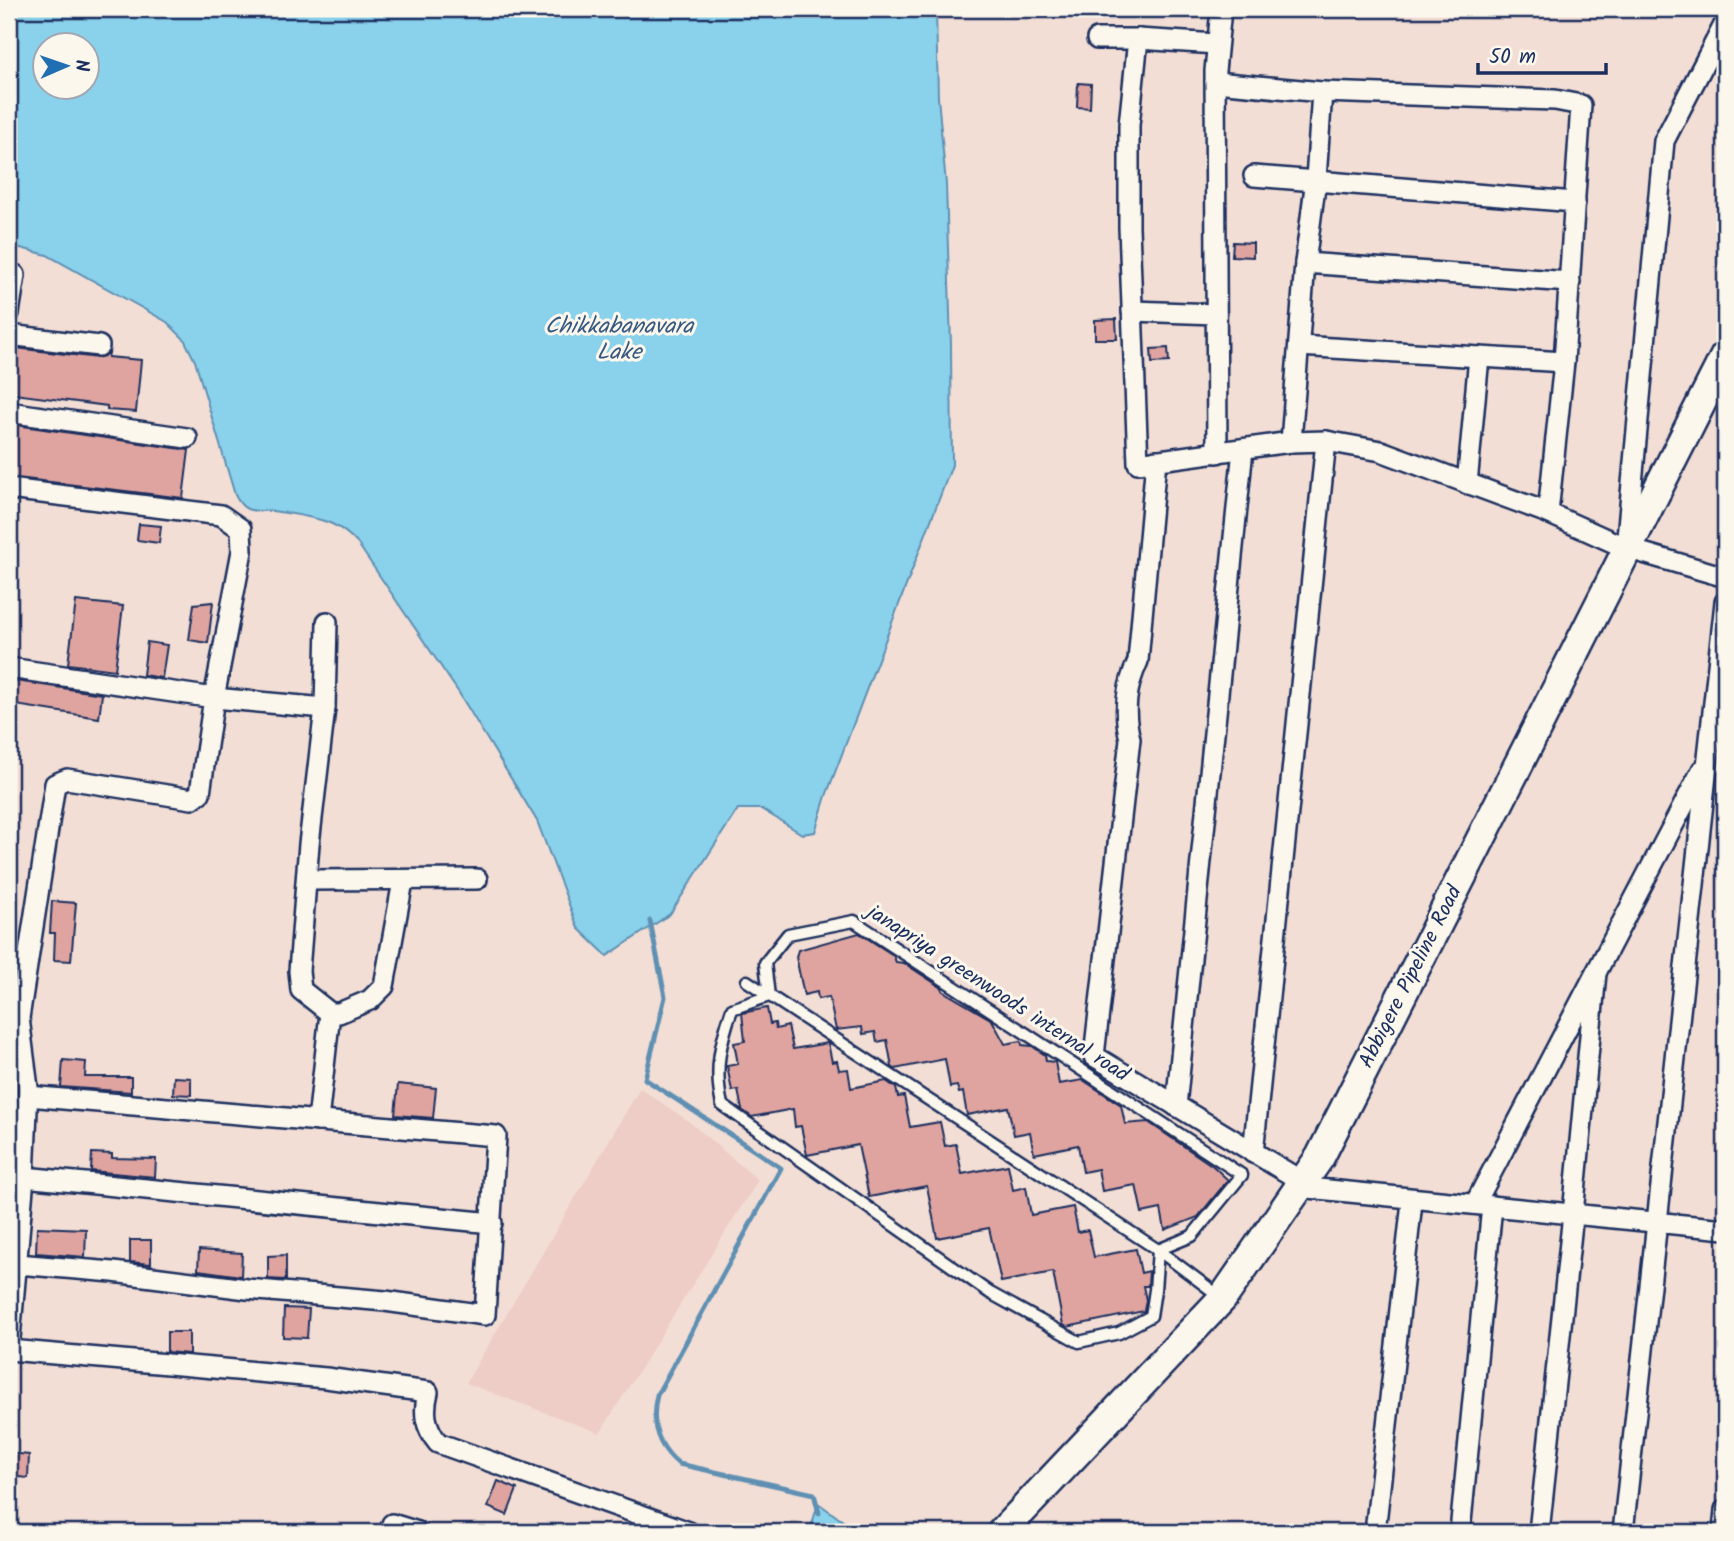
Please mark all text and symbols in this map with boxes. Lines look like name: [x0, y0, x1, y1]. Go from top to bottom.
north arrow: [32, 32, 102, 102]
scale bar: [1478, 32, 1606, 76]
text: 50 m: [1489, 41, 1536, 74]
text: N: [66, 59, 96, 72]
water label: Chikkabanavara Lake: [545, 309, 696, 371]
street label: Abbigere Pipeline Road: [1351, 879, 1472, 1074]
street label: janapriya greenwoods internal road: [856, 894, 1136, 1092]

